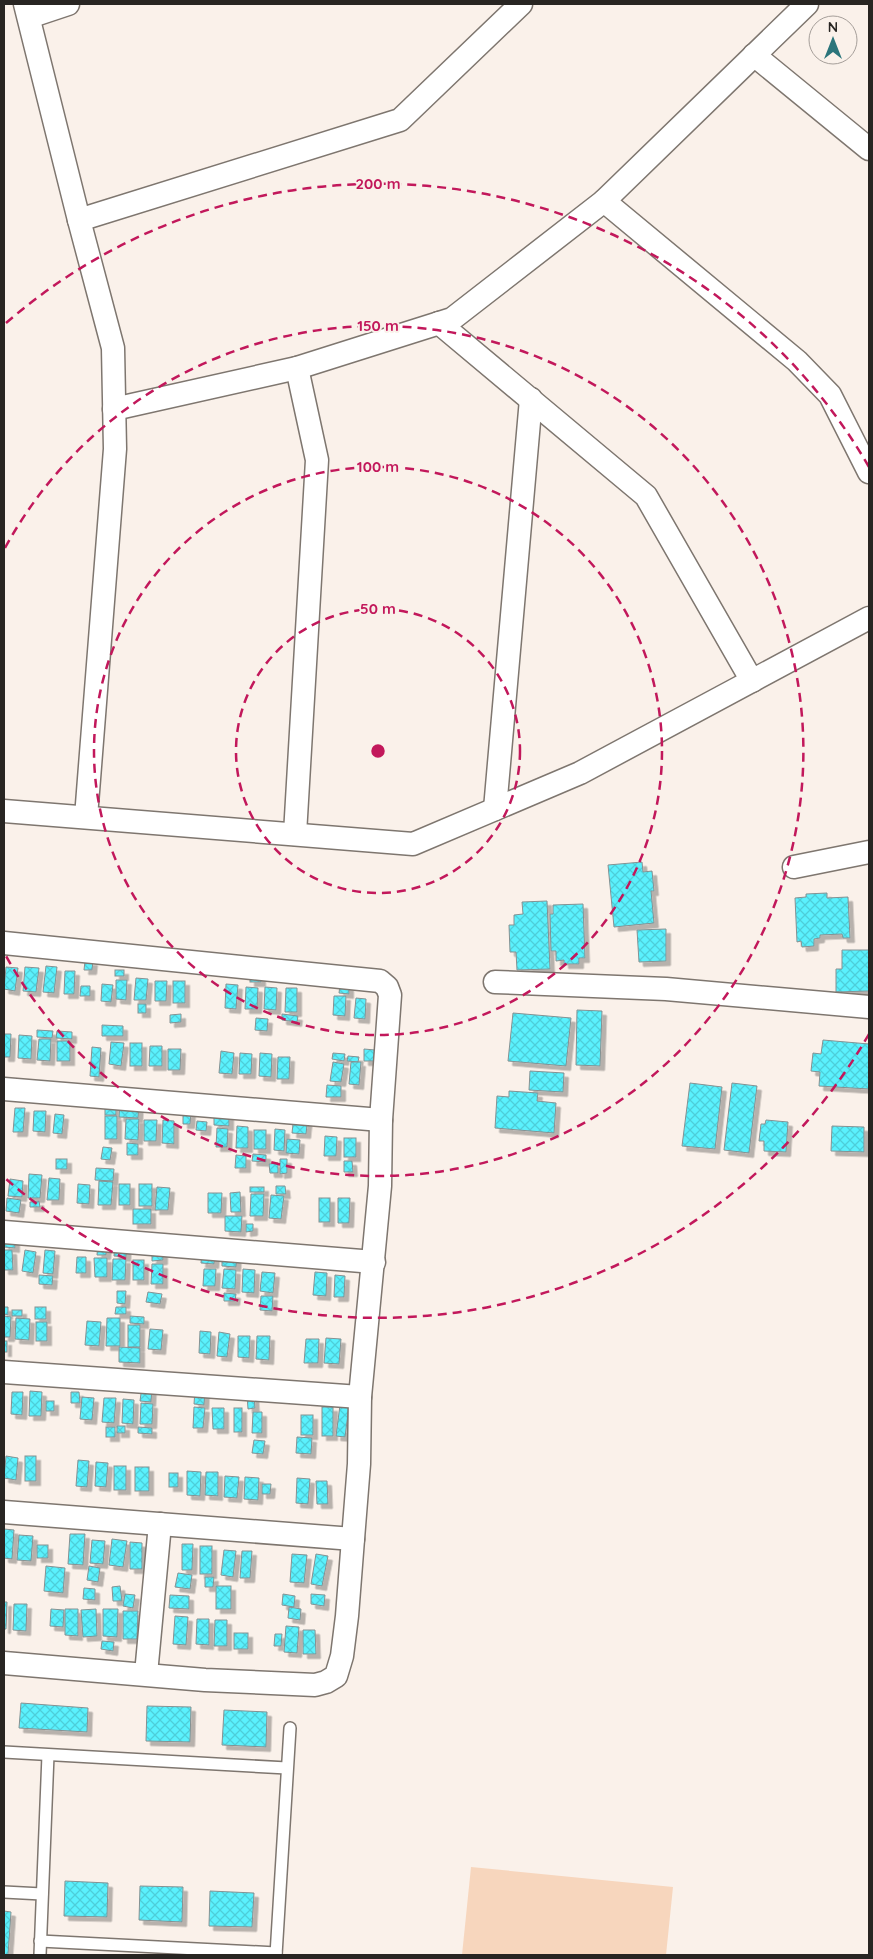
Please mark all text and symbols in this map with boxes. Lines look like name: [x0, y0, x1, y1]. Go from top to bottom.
north arrow: [808, 15, 858, 65]
text: N: [828, 18, 838, 36]
text: 200 m: [356, 174, 401, 193]
text: 150 m: [357, 316, 399, 335]
text: 100 m: [357, 457, 399, 476]
text: 50 m: [360, 599, 396, 618]
centre of rings: [369, 742, 387, 760]

